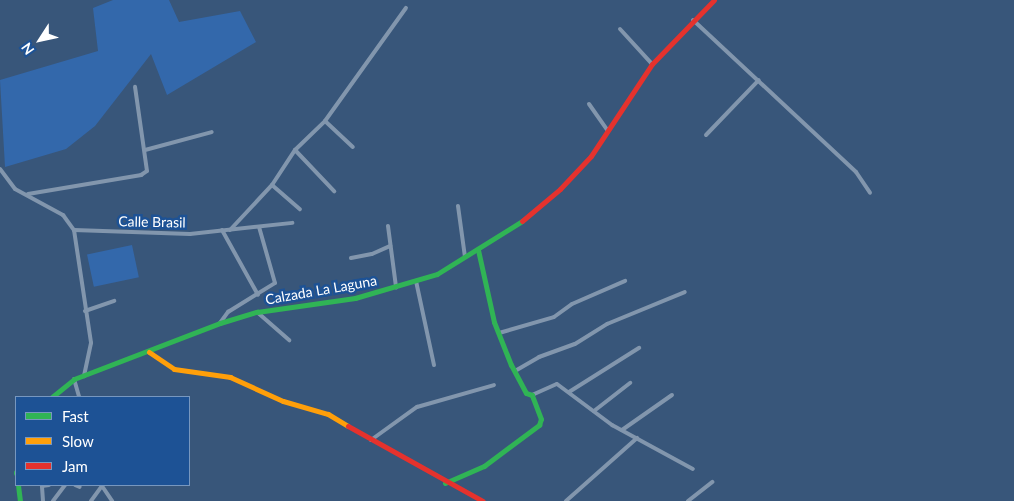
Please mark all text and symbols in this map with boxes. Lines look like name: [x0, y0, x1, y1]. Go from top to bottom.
north arrow: [15, 15, 65, 65]
text: N: [17, 40, 37, 58]
street label: Calle Brasil: [118, 213, 186, 231]
street label: Calzada La Laguna: [264, 272, 378, 308]
legend: [15, 396, 190, 486]
text: Fast: [62, 407, 89, 425]
text: Slow: [62, 432, 94, 450]
text: Jam: [62, 457, 88, 475]

